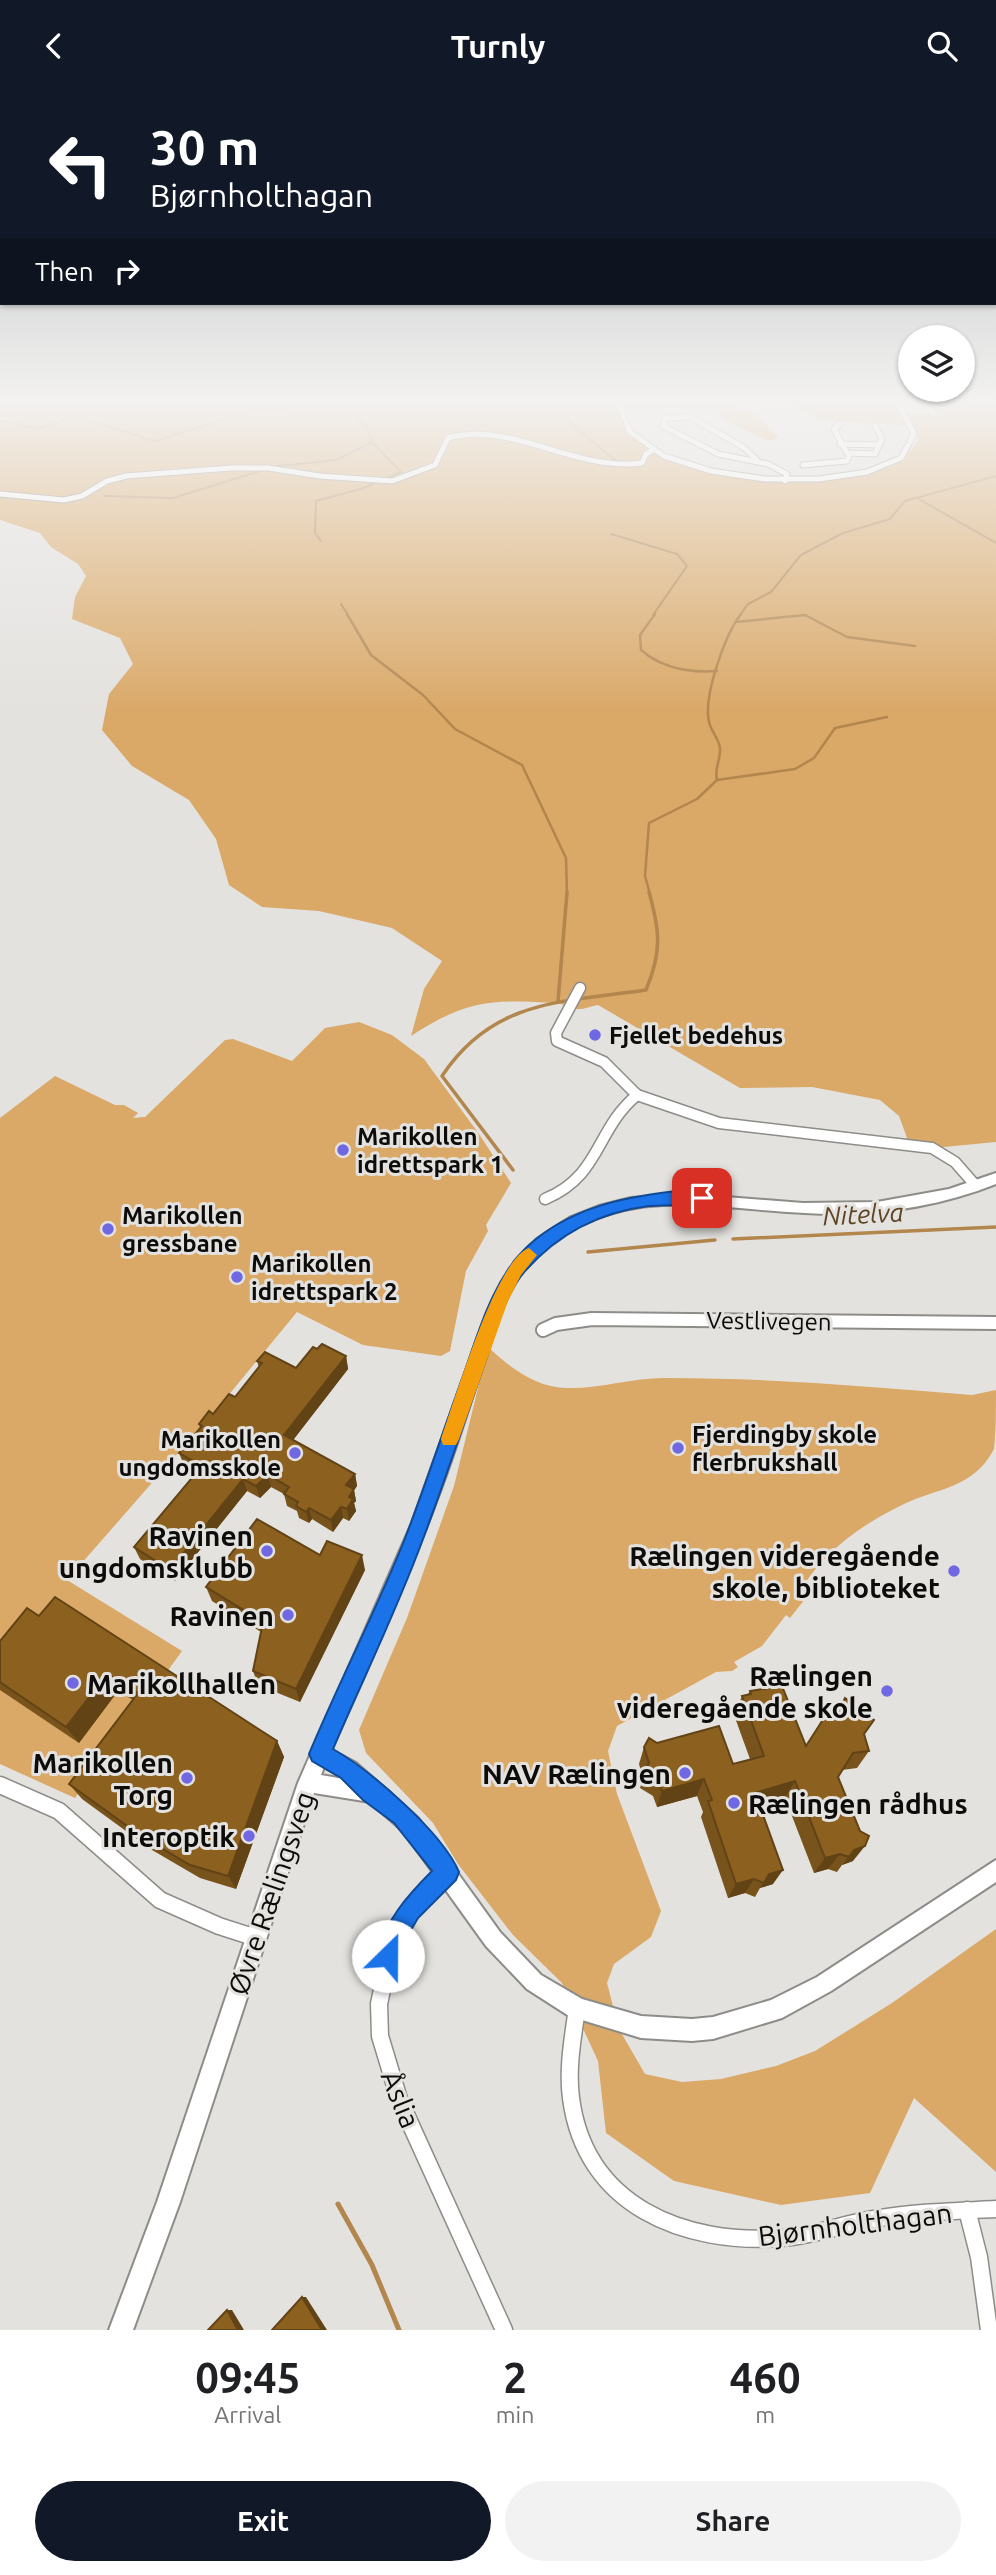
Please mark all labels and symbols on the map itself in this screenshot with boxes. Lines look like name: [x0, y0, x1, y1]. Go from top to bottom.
place label: Fjellet bedehus: [609, 1022, 783, 1049]
marker: Fjellet bedehus: [587, 1027, 603, 1043]
place label: Marikollen idrettspark 1: [357, 1123, 504, 1178]
marker: Marikollen idrettspark 1: [335, 1142, 351, 1158]
pin: [672, 1168, 732, 1228]
water label: Nitelva: [822, 1197, 904, 1231]
place label: Marikollen gressbane: [122, 1202, 242, 1257]
marker: Marikollen gressbane: [100, 1221, 116, 1237]
place label: Marikollen idrettspark 2: [251, 1250, 398, 1305]
marker: Marikollen idrettspark 2: [229, 1269, 245, 1285]
street label: Vestlivegen: [706, 1306, 832, 1336]
place label: Fjerdingby skole flerbrukshall: [692, 1421, 877, 1476]
place label: Marikollen ungdomsskole: [118, 1426, 281, 1481]
marker: Fjerdingby skole flerbrukshall: [670, 1440, 686, 1456]
marker: Marikollen ungdomsskole: [287, 1445, 303, 1461]
place label: Ravinen ungdomsklubb: [59, 1520, 253, 1583]
place label: Rælingen videregående skole, biblioteket: [629, 1540, 940, 1603]
marker: Ravinen ungdomsklubb: [259, 1543, 275, 1559]
marker: Rælingen videregående skole, biblioteket: [946, 1563, 962, 1579]
place label: Ravinen: [170, 1600, 274, 1631]
marker: Ravinen: [280, 1607, 296, 1623]
place label: Rælingen videregående skole: [617, 1660, 873, 1723]
place label: Marikollhallen: [87, 1668, 276, 1699]
marker: Marikollhallen: [65, 1675, 81, 1691]
marker: Rælingen videregående skole: [879, 1683, 895, 1699]
place label: Marikollen Torg: [32, 1747, 173, 1810]
place label: NAV Rælingen: [482, 1758, 671, 1789]
marker: NAV Rælingen: [677, 1765, 693, 1781]
marker: Marikollen Torg: [179, 1770, 195, 1786]
street label: Øvre Rælingsveg: [222, 1787, 320, 1999]
place label: Rælingen rådhus: [748, 1788, 968, 1819]
marker: Rælingen rådhus: [726, 1795, 742, 1811]
place label: Interoptik: [102, 1821, 235, 1852]
marker: Interoptik: [241, 1828, 257, 1844]
position arrow: [351, 1919, 425, 1993]
street label: Åslia: [376, 2066, 426, 2132]
street label: Bjørnholthagan: [756, 2197, 954, 2251]

